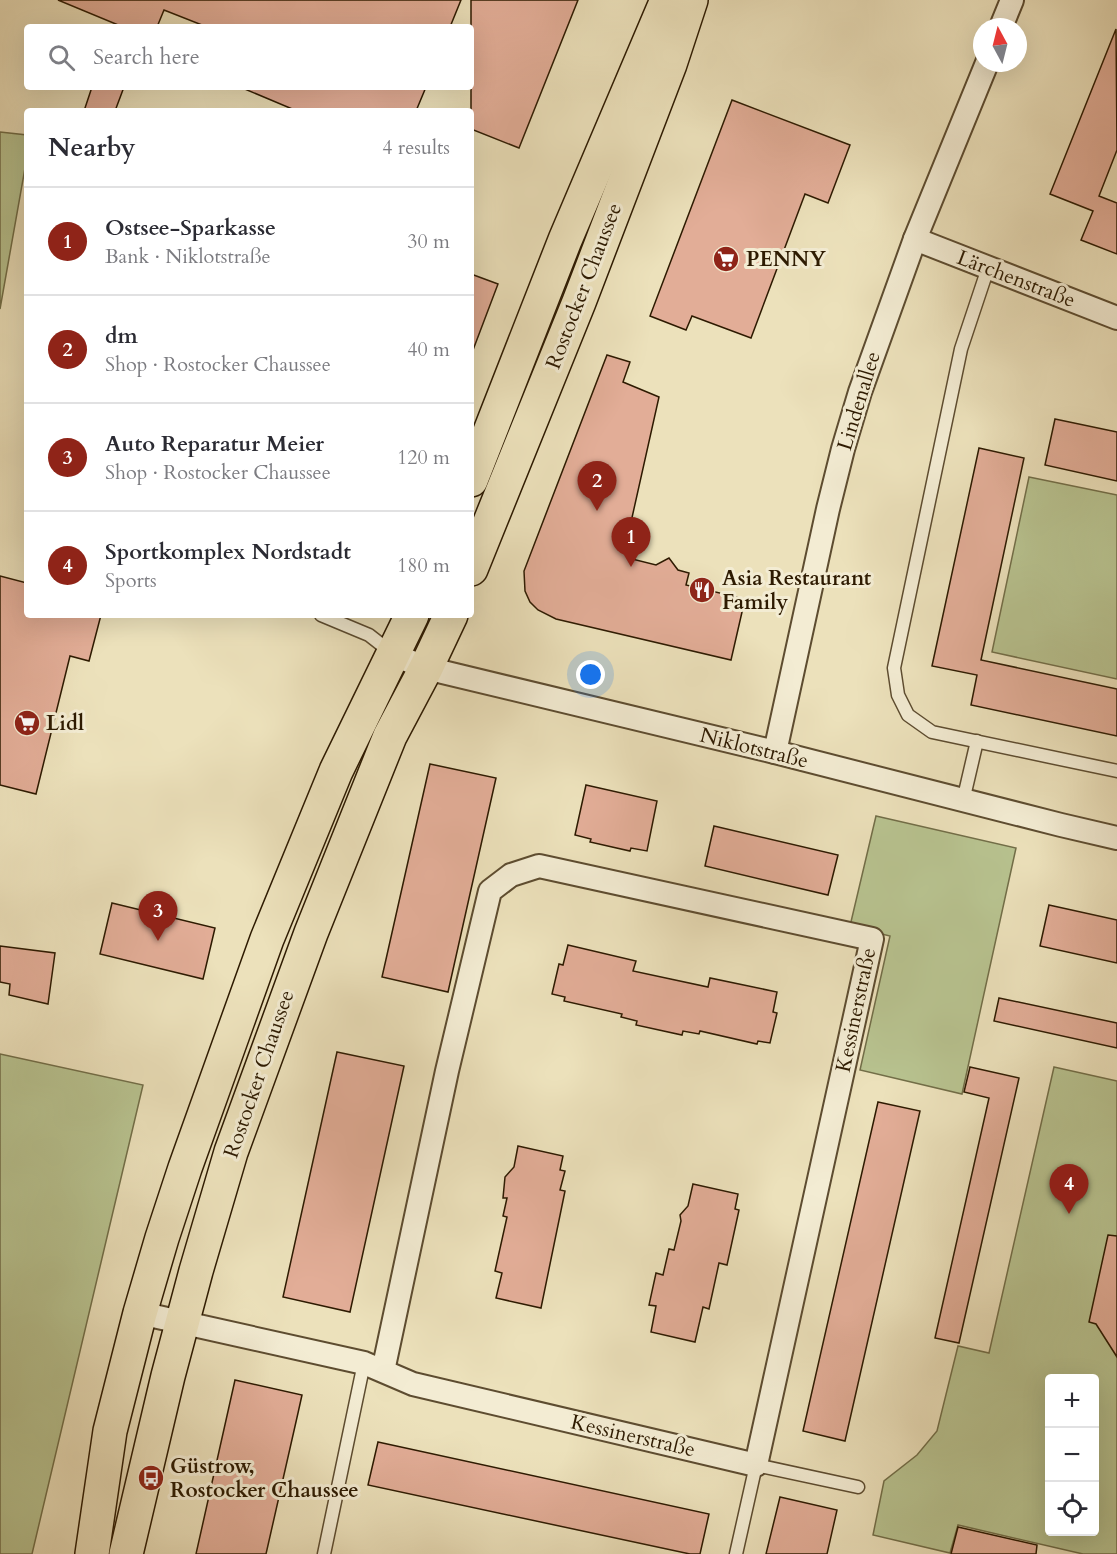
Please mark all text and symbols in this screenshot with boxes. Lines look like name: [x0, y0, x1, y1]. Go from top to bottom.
north arrow: [973, 18, 1027, 72]
search box: [24, 24, 474, 90]
icon: search: [45, 41, 78, 74]
text: Search here: [93, 42, 200, 72]
text: Nearby: [48, 130, 136, 165]
text: 4 results: [382, 134, 450, 161]
street label: Rostocker Chaussee: [539, 199, 629, 373]
text: Ostsee-Sparkasse: [105, 213, 276, 243]
text: 1: [62, 228, 73, 255]
text: 30 m: [407, 228, 450, 255]
text: Bank · Niklotstraße: [105, 243, 271, 270]
street label: Lärchenstraße: [953, 243, 1079, 315]
supermarket icon: PENNY: [711, 244, 741, 274]
place label: PENNY: [746, 245, 826, 274]
text: dm: [105, 321, 138, 351]
text: 2: [62, 336, 73, 363]
text: 40 m: [407, 336, 450, 363]
street label: Lindenallee: [830, 348, 888, 454]
text: Shop · Rostocker Chaussee: [105, 351, 331, 378]
text: Auto Reparatur Meier: [105, 429, 324, 459]
text: 3: [62, 444, 73, 471]
text: 120 m: [397, 444, 450, 471]
text: Shop · Rostocker Chaussee: [105, 459, 331, 486]
pin: 2: [578, 462, 616, 511]
pin: 1: [612, 518, 650, 567]
text: Sportkomplex Nordstadt: [105, 537, 351, 567]
text: 4: [62, 552, 73, 579]
text: 180 m: [397, 552, 450, 579]
place label: Asia Restaurant Family: [722, 564, 872, 617]
text: Sports: [105, 567, 157, 594]
restaurant icon: Asia Restaurant Family: [687, 575, 717, 605]
your location: [576, 660, 605, 689]
supermarket icon: Lidl: [12, 708, 42, 738]
place label: Lidl: [46, 709, 84, 738]
street label: Niklotstraße: [697, 721, 811, 775]
pin: 3: [138, 892, 178, 941]
street label: Kessinerstraße: [829, 945, 883, 1075]
street label: Rostocker Chaussee: [217, 986, 301, 1162]
pin: 4: [1050, 1164, 1088, 1214]
map controls: [1045, 1374, 1099, 1536]
button: +: [1045, 1374, 1099, 1428]
street label: Kessinerstraße: [568, 1408, 698, 1464]
button: −: [1045, 1428, 1099, 1482]
place label: Güstrow, Rostocker Chaussee: [170, 1452, 359, 1505]
bus stop icon: Güstrow, Rostocker Chaussee: [136, 1463, 166, 1493]
button: locate: [1045, 1482, 1099, 1536]

